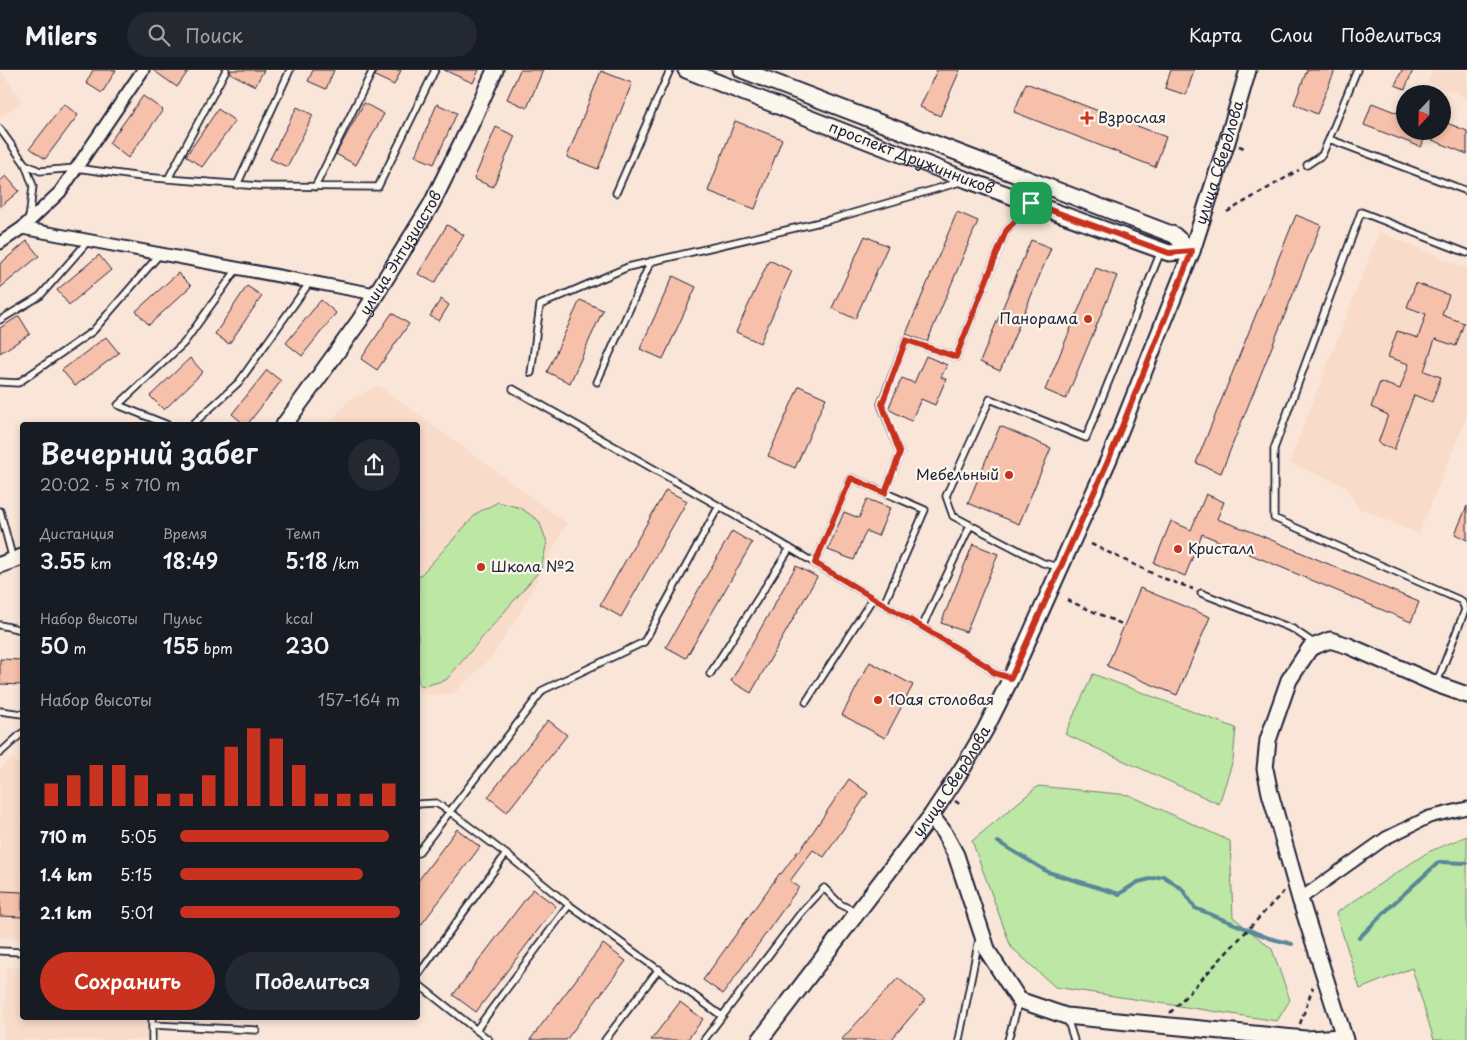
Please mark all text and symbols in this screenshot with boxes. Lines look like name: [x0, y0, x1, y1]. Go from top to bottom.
search box: [127, 12, 477, 57]
text: Milers: [25, 17, 97, 53]
icon: search: [145, 21, 173, 49]
text: Поиск: [185, 21, 243, 49]
text: Карта: [1189, 21, 1242, 48]
text: Слои: [1270, 21, 1313, 48]
text: Поделиться: [1341, 21, 1442, 48]
north arrow: [1396, 85, 1451, 140]
map controls: [1396, 85, 1451, 140]
street label: улица Свердлова: [1188, 97, 1249, 227]
place label: Взрослая: [1098, 105, 1166, 128]
marker: Взрослая: [1080, 111, 1094, 125]
street label: проспект Дружинников: [826, 114, 998, 199]
pin: [1010, 182, 1052, 224]
street label: улица Энтузиастов: [353, 186, 447, 319]
icon: arrive: [1017, 189, 1045, 217]
place label: Панорама: [1000, 306, 1079, 329]
marker: Панорама: [1082, 313, 1094, 325]
text: Вечерний забег: [40, 431, 258, 474]
button: share: [348, 439, 400, 491]
place label: Мебельный: [916, 462, 999, 485]
marker: Мебельный: [1003, 469, 1015, 481]
text: 20:02 · 5 × 710 m: [40, 472, 180, 496]
text: Дистанция: [40, 523, 114, 544]
text: Время: [163, 523, 207, 544]
text: Темп: [285, 523, 321, 544]
place label: Кристалл: [1188, 536, 1255, 559]
marker: Кристалл: [1172, 543, 1184, 555]
text: 3.55: [40, 544, 86, 576]
text: 18:49: [163, 544, 218, 576]
text: 5:18: [285, 544, 328, 576]
text: km: [86, 553, 112, 574]
text: /km: [328, 553, 359, 574]
place label: Школа №2: [491, 554, 575, 577]
marker: Школа №2: [475, 561, 487, 573]
text: Набор высоты: [40, 608, 138, 629]
text: Пульс: [163, 608, 202, 629]
text: kcal: [285, 608, 313, 629]
text: 50: [40, 629, 69, 661]
text: 155: [163, 629, 199, 661]
text: 230: [285, 629, 329, 661]
text: m: [69, 638, 86, 659]
text: bpm: [199, 638, 233, 659]
text: Набор высоты: [40, 687, 152, 711]
text: 157–164 m: [318, 687, 400, 711]
place label: 10ая столовая: [888, 687, 994, 710]
marker: 10ая столовая: [872, 694, 884, 706]
street label: улица Свердлова: [906, 720, 996, 841]
text: 710 m: [40, 824, 87, 848]
text: 5:05: [120, 824, 157, 848]
text: 1.4 km: [40, 862, 92, 886]
text: 5:15: [120, 862, 152, 886]
text: 2.1 km: [40, 900, 92, 924]
text: 5:01: [120, 900, 154, 924]
button: Сохранить: [40, 952, 215, 1010]
button: Поделиться: [225, 952, 400, 1010]

